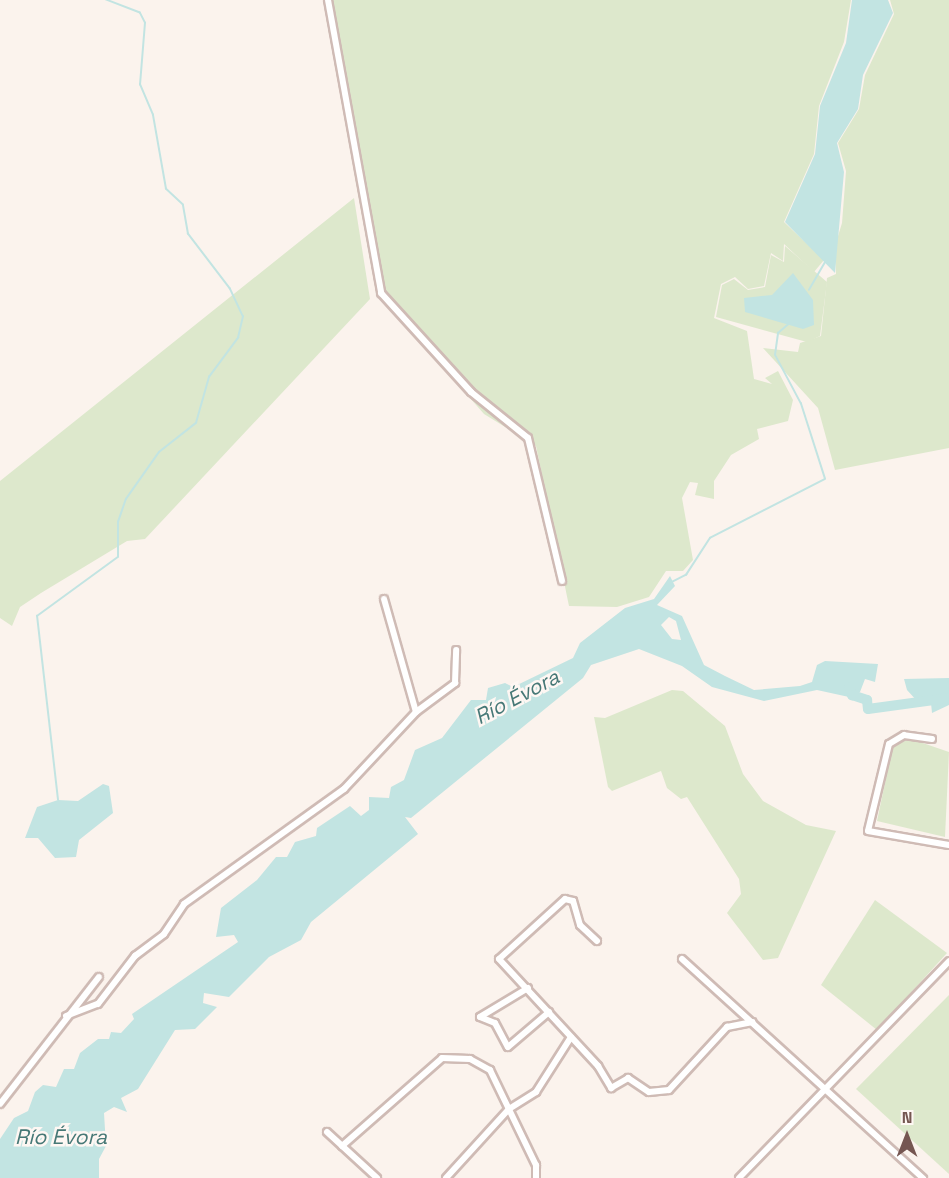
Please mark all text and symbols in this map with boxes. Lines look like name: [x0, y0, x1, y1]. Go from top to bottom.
water label: Río Évora: [470, 664, 564, 730]
north arrow: [877, 1106, 937, 1166]
text: N: [902, 1107, 912, 1128]
water label: Río Évora: [15, 1124, 107, 1150]

